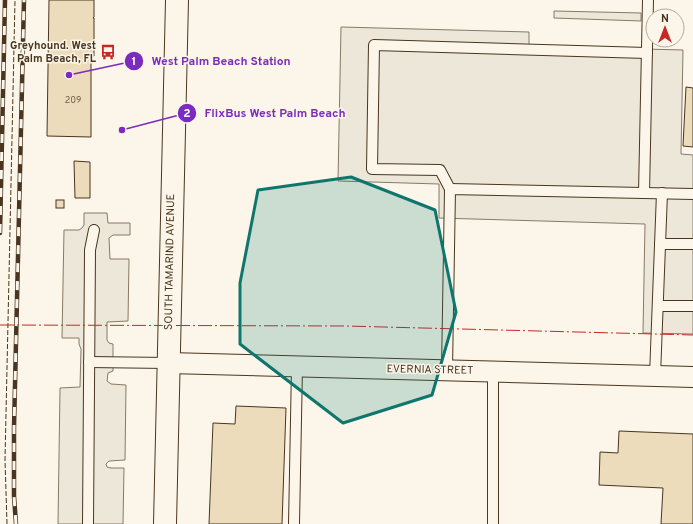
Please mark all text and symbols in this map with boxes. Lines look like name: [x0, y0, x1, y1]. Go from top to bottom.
north arrow: [645, 8, 685, 48]
text: N: [661, 12, 669, 26]
place label: Greyhound. West Palm Beach, FL: [10, 39, 97, 66]
bus stop icon: Greyhound. West Palm Beach, FL: [99, 43, 117, 61]
callout: West Palm Beach Station: [124, 49, 299, 73]
text: 1: [132, 54, 136, 70]
text: West Palm Beach Station: [151, 54, 291, 70]
house number: 209: [65, 95, 81, 106]
callout: FlixBus West Palm Beach: [177, 101, 354, 125]
text: 2: [183, 106, 191, 122]
text: FlixBus West Palm Beach: [204, 106, 346, 122]
street label: SOUTH TAMARIND AVENUE: [162, 194, 178, 330]
street label: EVERNIA STREET: [386, 362, 474, 378]

